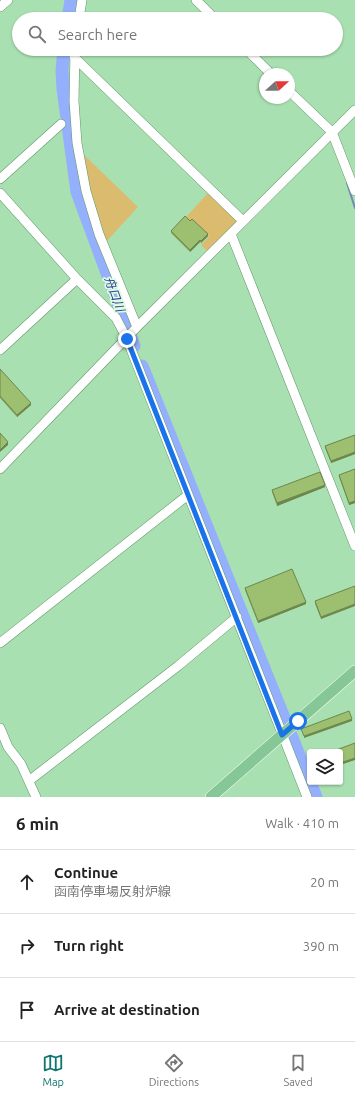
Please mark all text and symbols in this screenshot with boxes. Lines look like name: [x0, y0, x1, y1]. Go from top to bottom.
search box: [12, 12, 343, 56]
icon: search: [26, 23, 48, 45]
text: Search here: [58, 26, 137, 43]
north arrow: [259, 68, 295, 104]
water label: 舟口川: [103, 275, 128, 315]
route end: [118, 330, 136, 348]
route start: [289, 712, 307, 730]
map controls: [307, 749, 343, 785]
button: layers: [307, 749, 343, 785]
text: 6 min: [16, 814, 59, 833]
text: Walk · 410 m: [265, 816, 339, 830]
text: Continue: [54, 864, 118, 881]
icon: ahead: [16, 871, 38, 893]
text: 20 m: [310, 875, 339, 889]
text: 函南停車場反射炉線: [54, 884, 171, 898]
icon: right: [16, 935, 38, 957]
text: Turn right: [54, 937, 124, 954]
text: 390 m: [303, 939, 339, 953]
icon: arrive: [16, 999, 38, 1021]
text: Arrive at destination: [54, 1001, 200, 1018]
tab: Map: [42, 1052, 64, 1088]
tab: Directions: [149, 1052, 199, 1088]
tab: Saved: [283, 1052, 313, 1088]

